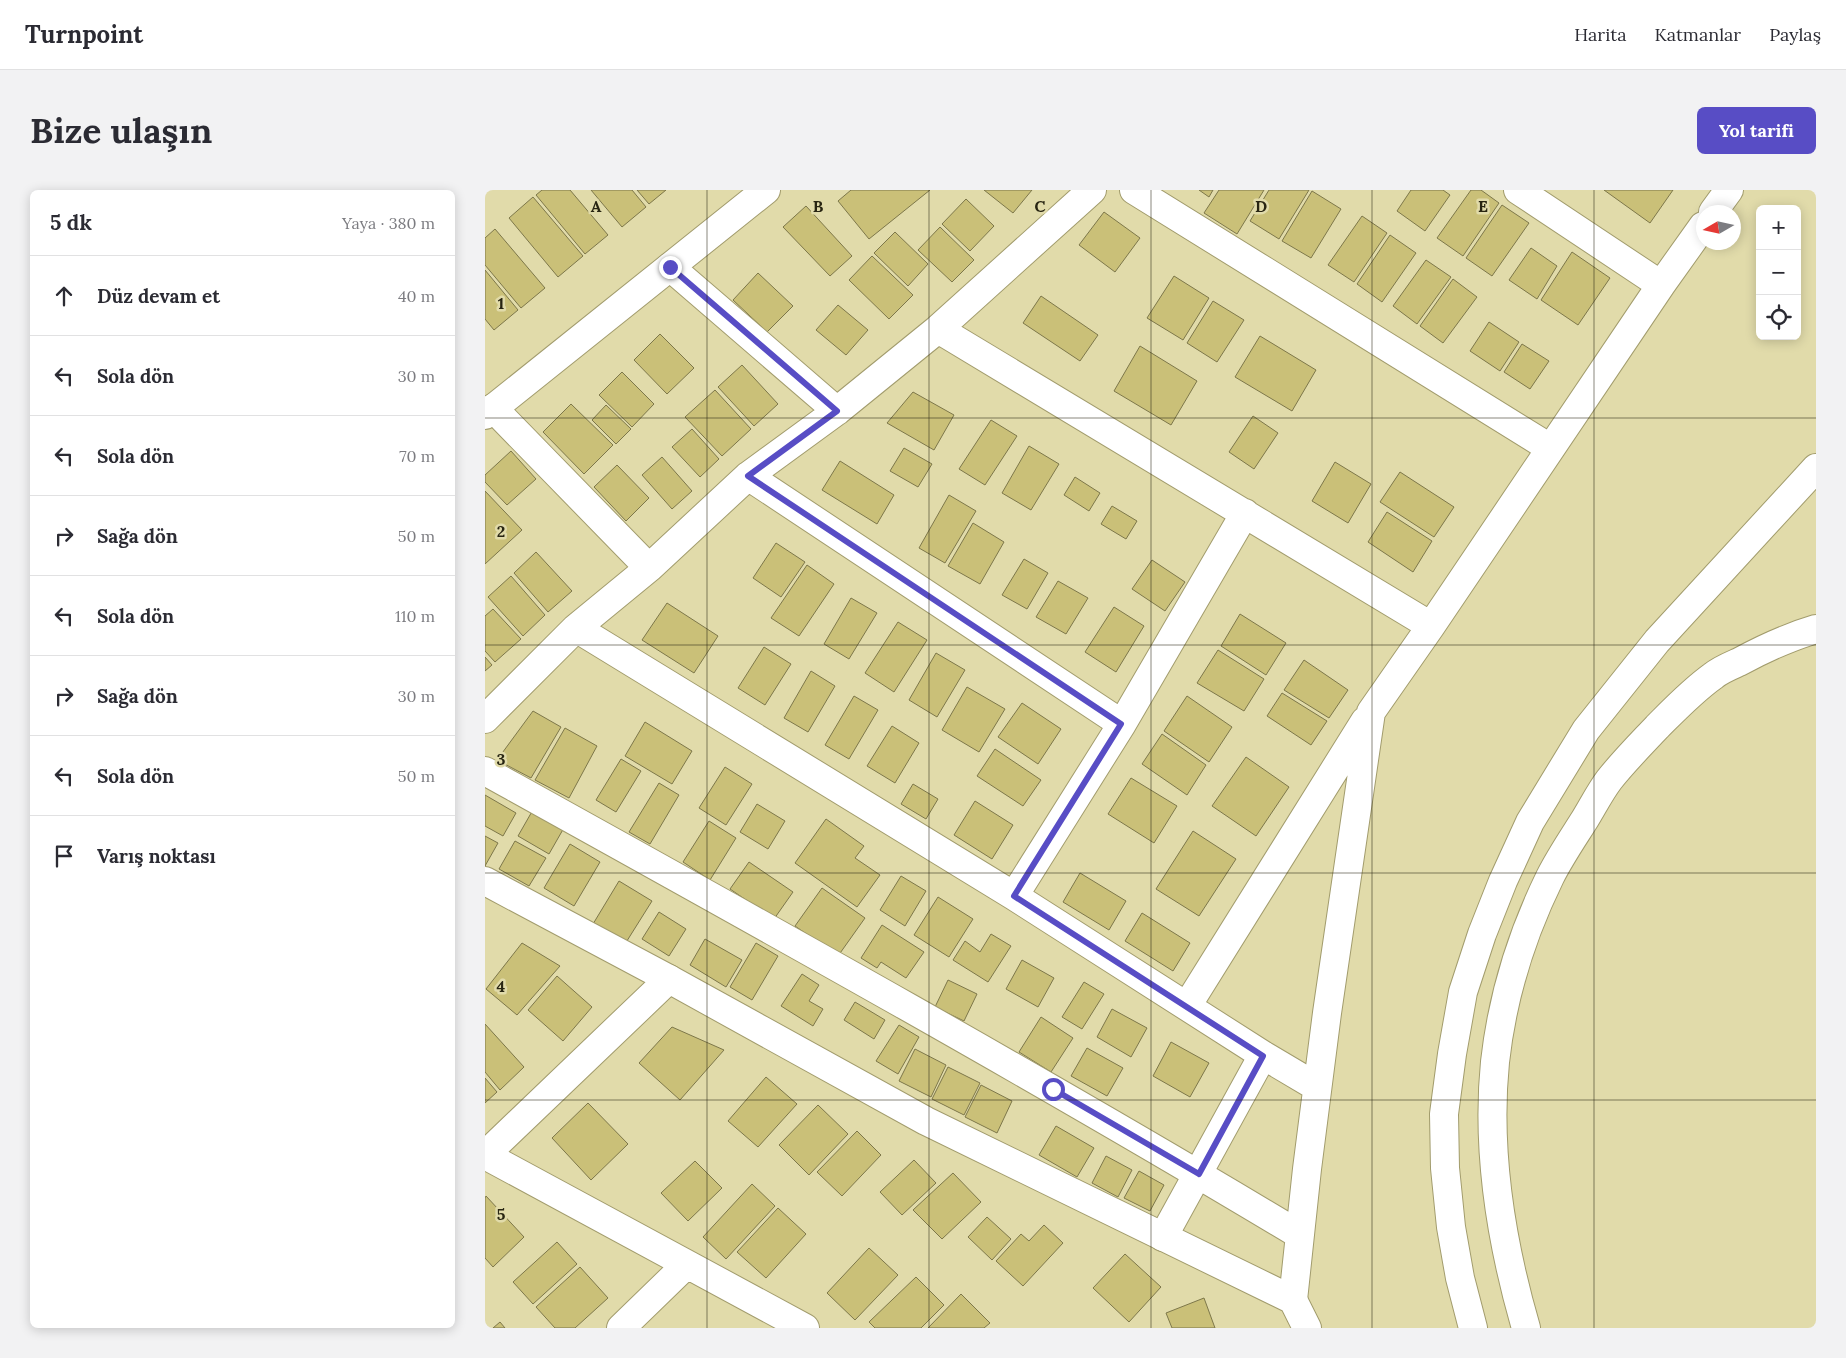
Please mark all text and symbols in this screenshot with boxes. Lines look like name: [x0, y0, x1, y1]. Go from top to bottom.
text: Turnpoint: [25, 19, 143, 50]
text: Harita: [1574, 23, 1626, 46]
text: Katmanlar: [1654, 23, 1741, 46]
text: Paylaş: [1769, 23, 1821, 46]
button: Yol tarifi: [1697, 107, 1816, 154]
text: Bize ulaşın: [30, 108, 212, 153]
text: A: [591, 196, 602, 216]
text: B: [813, 196, 824, 216]
text: C: [1034, 196, 1046, 216]
text: D: [1255, 196, 1267, 216]
text: E: [1478, 196, 1488, 216]
north arrow: [1696, 205, 1741, 250]
map controls: [1756, 205, 1801, 340]
button: +: [1756, 205, 1801, 250]
text: 5 dk: [50, 209, 92, 236]
text: Yaya · 380 m: [342, 213, 435, 233]
button: −: [1756, 250, 1801, 295]
route end: [659, 256, 682, 279]
icon: ahead: [50, 282, 78, 310]
text: Düz devam et: [97, 284, 220, 308]
text: 40 m: [398, 286, 435, 306]
text: 1: [498, 293, 504, 313]
button: locate: [1756, 295, 1801, 340]
icon: left: [50, 362, 78, 390]
text: Sola dön: [97, 364, 174, 388]
text: 30 m: [398, 366, 435, 386]
icon: left: [50, 442, 78, 470]
text: Sola dön: [97, 444, 174, 468]
text: 70 m: [399, 446, 435, 466]
text: 2: [497, 521, 505, 541]
icon: right: [50, 522, 78, 550]
text: Sağa dön: [97, 524, 178, 548]
text: 50 m: [398, 526, 435, 546]
icon: left: [50, 602, 78, 630]
text: Sola dön: [97, 604, 174, 628]
text: 110 m: [395, 606, 435, 626]
icon: right: [50, 682, 78, 710]
text: Sağa dön: [97, 684, 178, 708]
text: 30 m: [398, 686, 435, 706]
text: 3: [497, 749, 506, 769]
icon: left: [50, 762, 78, 790]
text: Sola dön: [97, 764, 174, 788]
text: 50 m: [398, 766, 435, 786]
icon: arrive: [50, 842, 78, 870]
text: Varış noktası: [97, 844, 216, 868]
text: 4: [497, 976, 506, 996]
route start: [1042, 1078, 1065, 1101]
text: 5: [497, 1204, 506, 1224]

